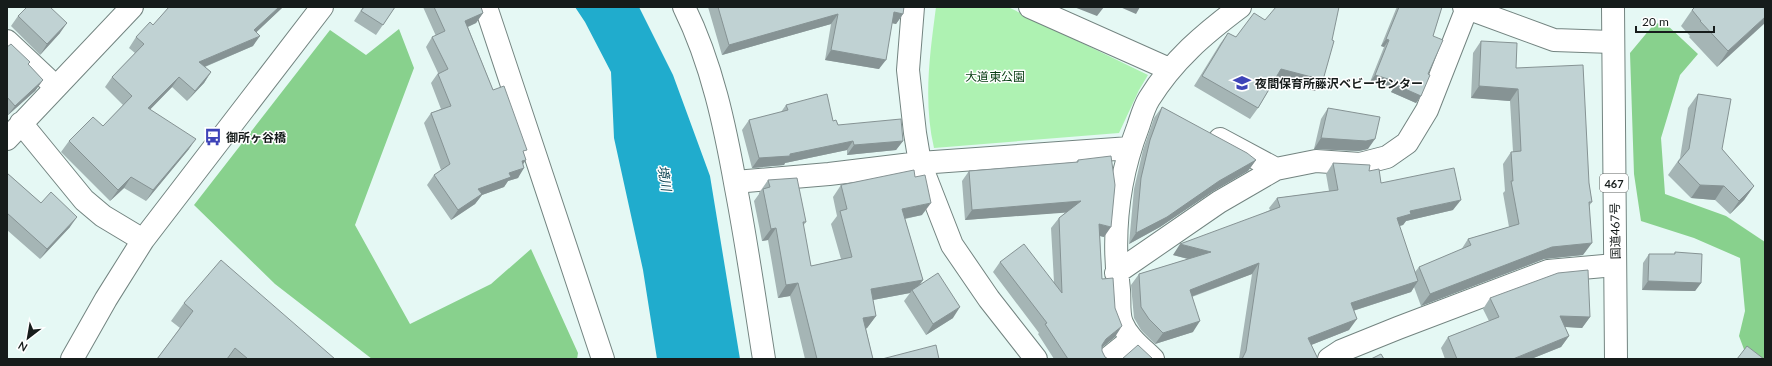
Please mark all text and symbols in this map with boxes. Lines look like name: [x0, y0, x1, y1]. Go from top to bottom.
scale bar: [1636, 8, 1714, 34]
text: 20 m: [1642, 14, 1669, 29]
park label: 大道東公園: [965, 69, 1025, 84]
school or university icon: 夜間保育所藤沢ベビーセンター: [1232, 73, 1252, 93]
place label: 夜間保育所藤沢ベビーセンター: [1255, 76, 1423, 91]
bus stop icon: 御所ヶ谷橋: [203, 127, 223, 147]
place label: 御所ヶ谷橋: [226, 130, 287, 145]
water label: 境川: [655, 164, 675, 194]
road number: 467: [1600, 174, 1628, 192]
street label: 国道467号: [1607, 202, 1623, 260]
north arrow: [8, 318, 48, 358]
text: N: [16, 339, 30, 355]

